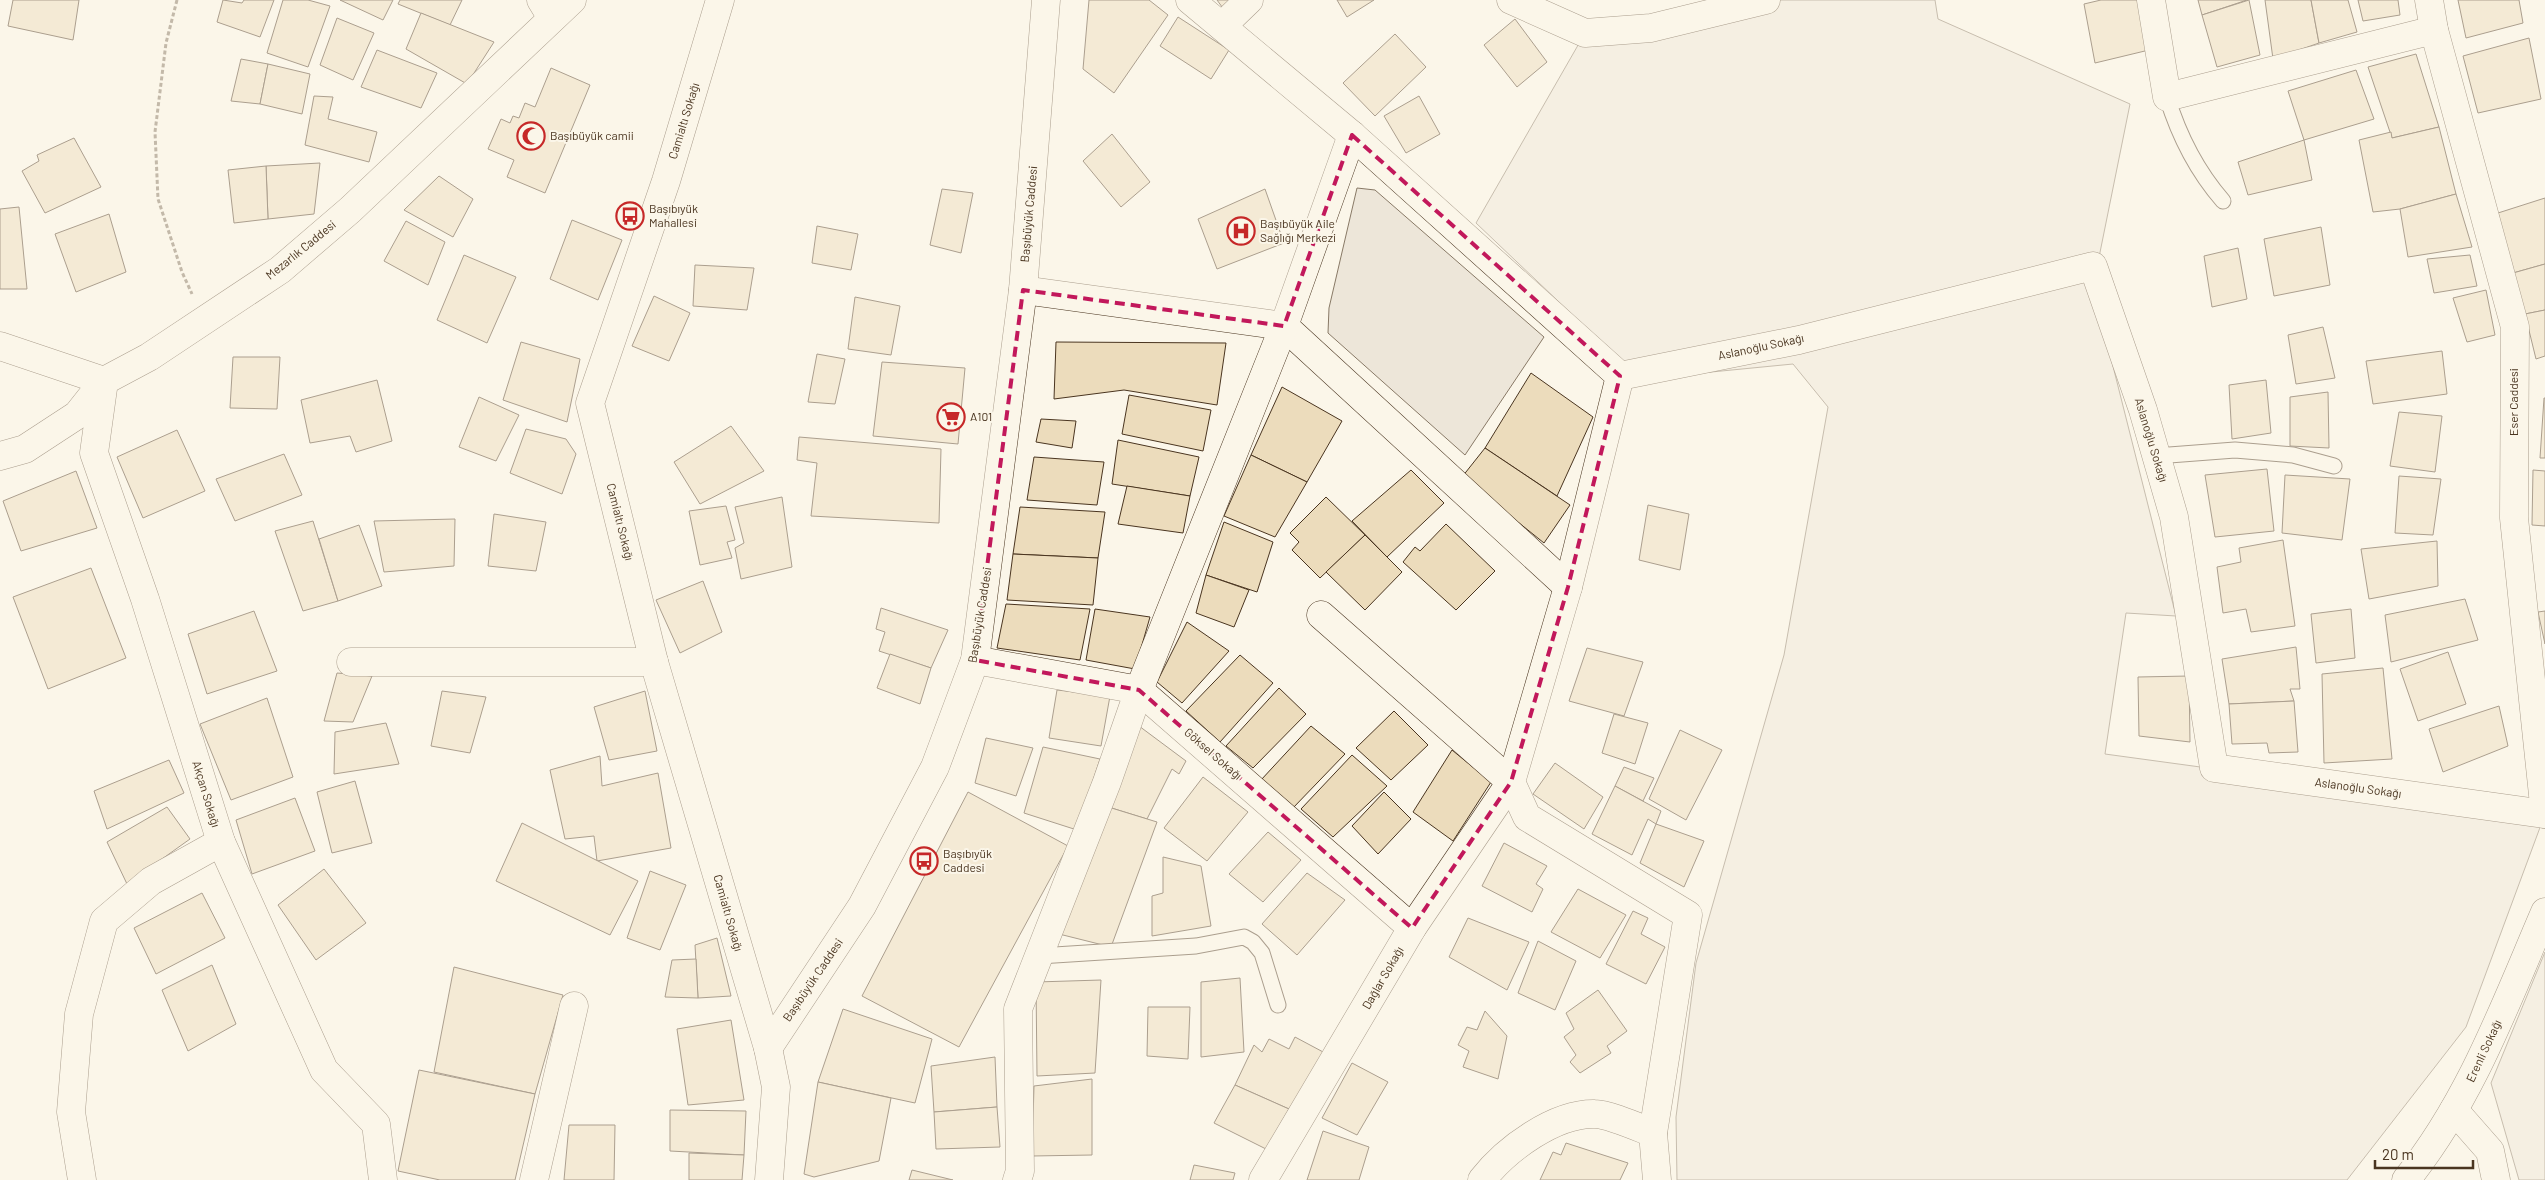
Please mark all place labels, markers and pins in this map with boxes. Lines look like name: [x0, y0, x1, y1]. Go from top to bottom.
mosque icon: Başıbüyük camii: [516, 121, 546, 151]
place label: Başıbüyük camii: [550, 128, 634, 142]
bus stop icon: Başıbıyük Mahallesi: [615, 201, 645, 231]
place label: Başıbıyük Mahallesi: [649, 201, 698, 229]
hospital icon: Başıbüyük Aile Sağlığı Merkezi: [1226, 216, 1256, 246]
place label: Başıbüyük Aile Sağlığı Merkezi: [1260, 216, 1336, 244]
supermarket icon: A101: [936, 402, 966, 432]
place label: A101: [970, 409, 992, 423]
bus stop icon: Başıbıyük Caddesi: [909, 846, 939, 876]
place label: Başıbıyük Caddesi: [943, 846, 992, 874]

